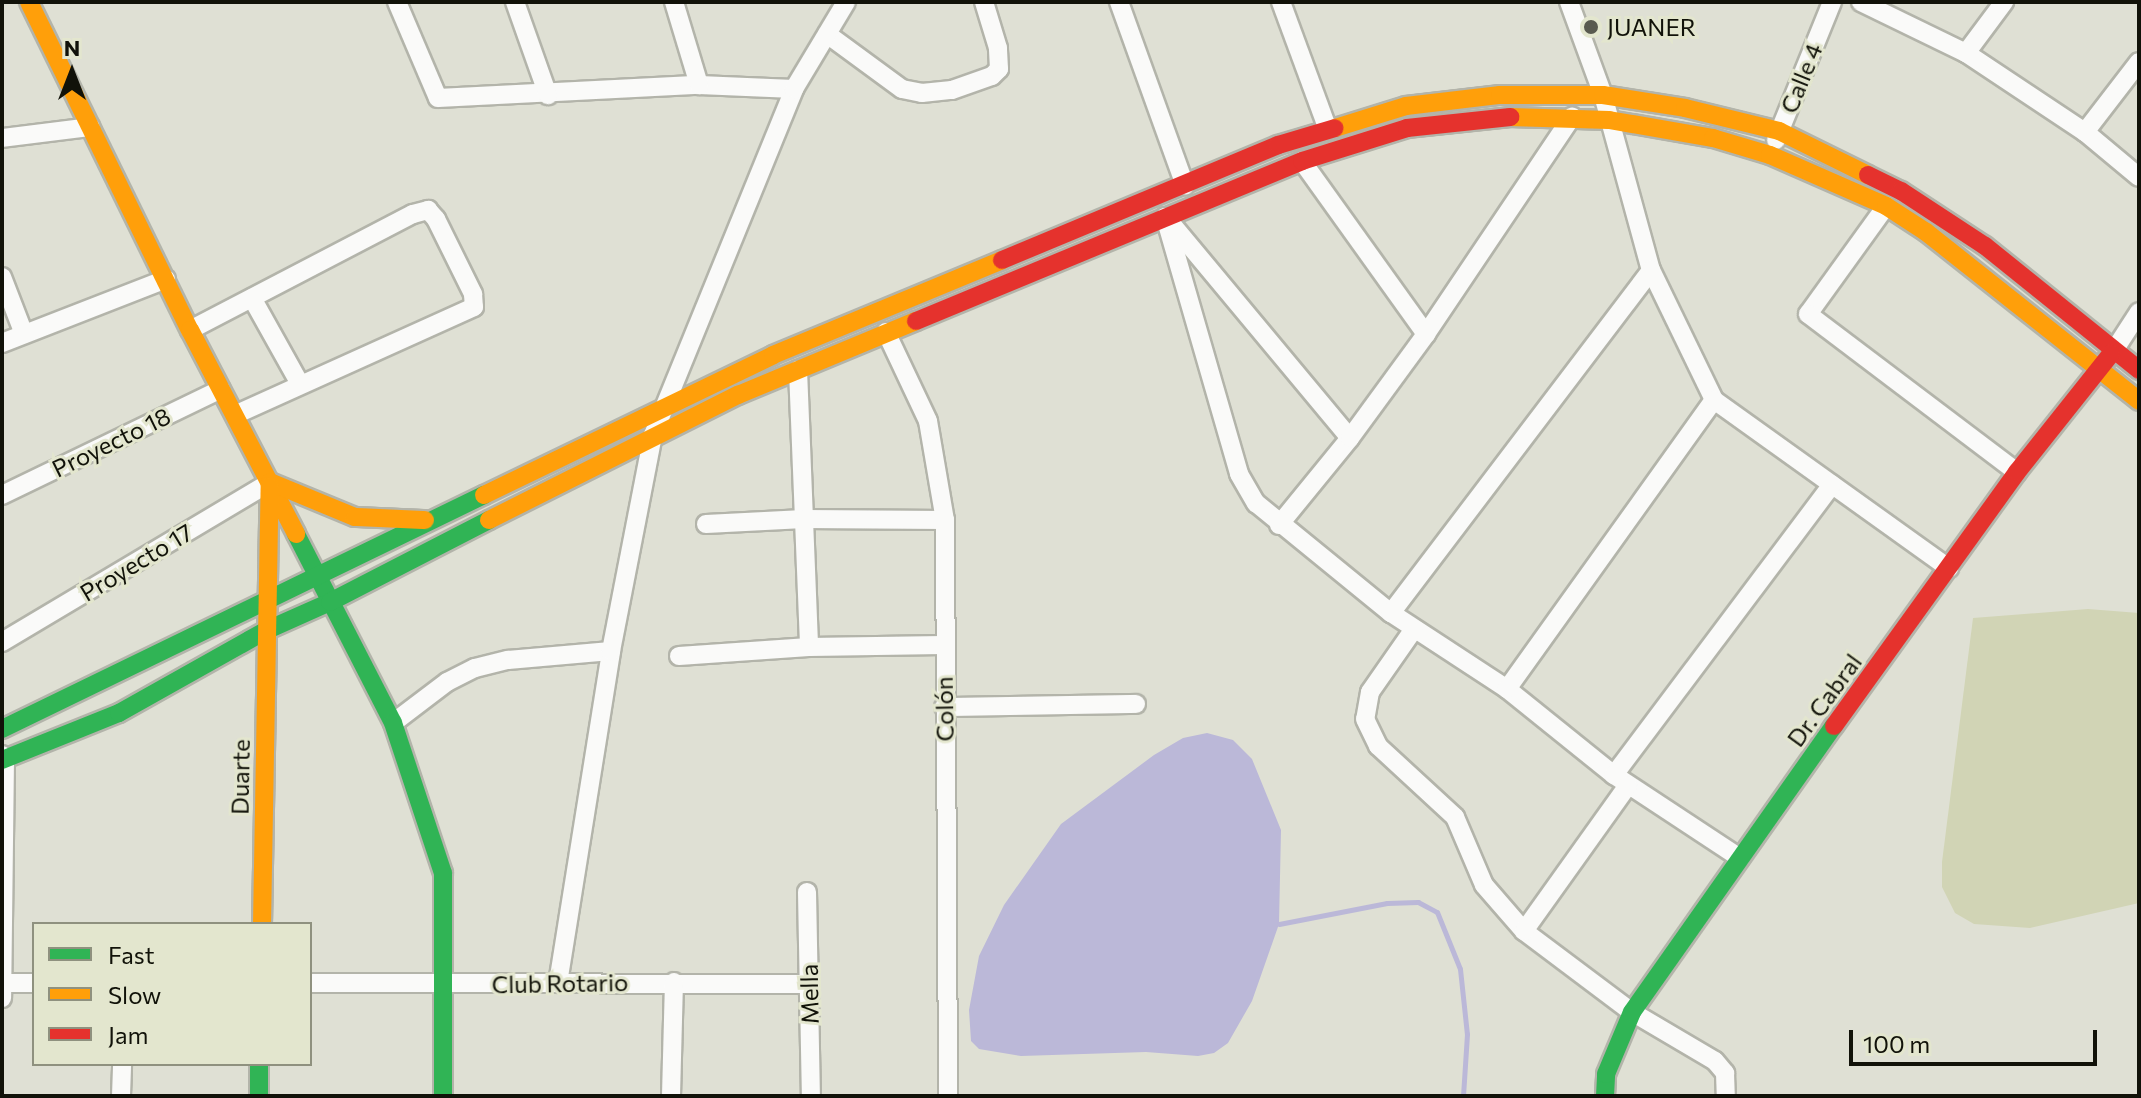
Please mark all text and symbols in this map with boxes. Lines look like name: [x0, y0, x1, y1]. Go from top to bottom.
place label: JUANER: [1607, 13, 1696, 41]
marker: JUANER: [1582, 18, 1600, 36]
north arrow: [32, 32, 112, 112]
text: N: [64, 34, 80, 61]
street label: Calle 4: [1774, 39, 1828, 117]
street label: Proyecto 18: [47, 401, 175, 483]
street label: Proyecto 17: [74, 517, 198, 607]
street label: Dr. Cabral: [1781, 648, 1867, 752]
street label: Colón: [929, 676, 959, 742]
street label: Duarte: [225, 739, 255, 815]
legend: [32, 922, 312, 1066]
text: Fast: [108, 940, 155, 969]
street label: Mella: [794, 964, 824, 1024]
street label: Club Rotario: [491, 967, 629, 999]
text: Slow: [108, 980, 161, 1009]
scale bar: [1853, 1014, 2101, 1064]
text: Jam: [108, 1020, 148, 1049]
text: 100 m: [1863, 1029, 1930, 1058]

